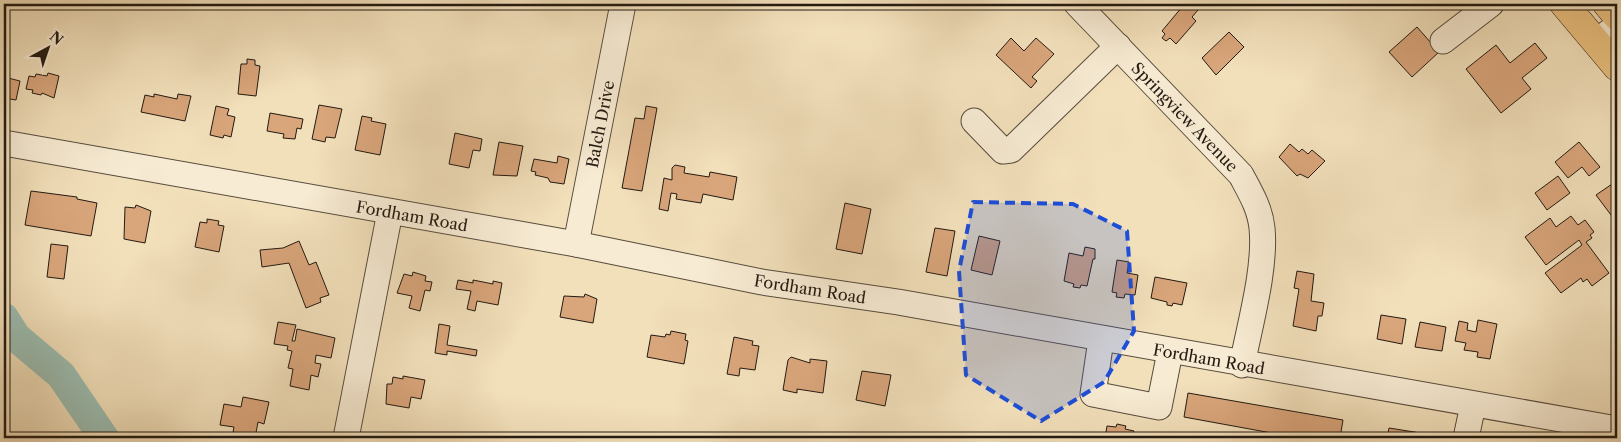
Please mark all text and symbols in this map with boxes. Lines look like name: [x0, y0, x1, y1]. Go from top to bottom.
north arrow: [22, 22, 72, 72]
text: N: [46, 27, 67, 49]
street label: Springview Avenue: [1127, 58, 1243, 176]
street label: Balch Drive: [582, 79, 618, 169]
street label: Fordham Road: [355, 196, 470, 236]
street label: Fordham Road: [753, 270, 868, 308]
street label: Fordham Road: [1152, 339, 1267, 379]

